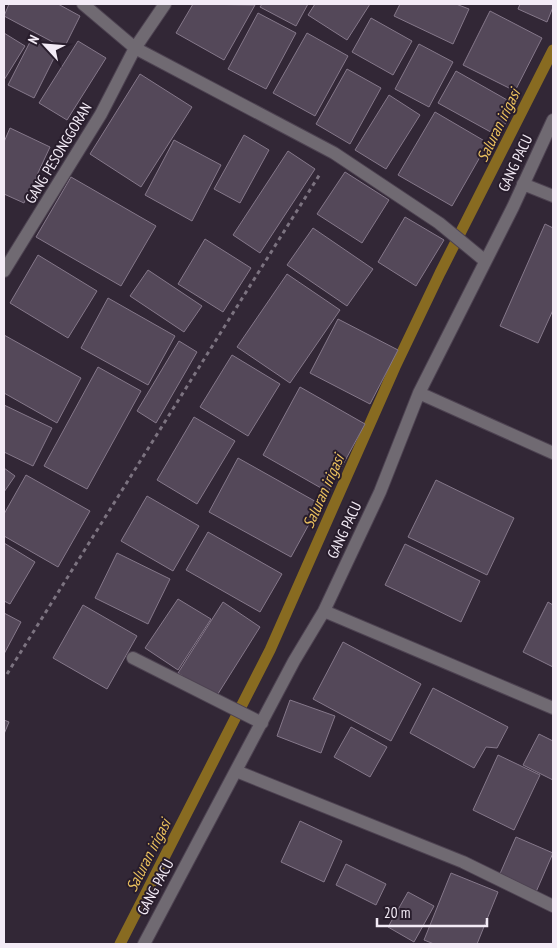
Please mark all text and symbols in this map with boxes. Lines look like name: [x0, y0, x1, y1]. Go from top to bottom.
north arrow: [20, 20, 70, 70]
text: N: [24, 32, 43, 47]
water label: Saluran irigasi: [472, 83, 525, 165]
street label: GANG PESONGGORAN: [20, 99, 96, 207]
street label: GANG PACU: [494, 132, 536, 194]
water label: Saluran irigasi: [298, 449, 349, 531]
street label: GANG PACU: [323, 499, 365, 561]
water label: Saluran irigasi: [121, 813, 176, 895]
street label: GANG PACU: [132, 856, 178, 918]
scale bar: [377, 896, 487, 928]
text: 20 m: [384, 903, 410, 922]

